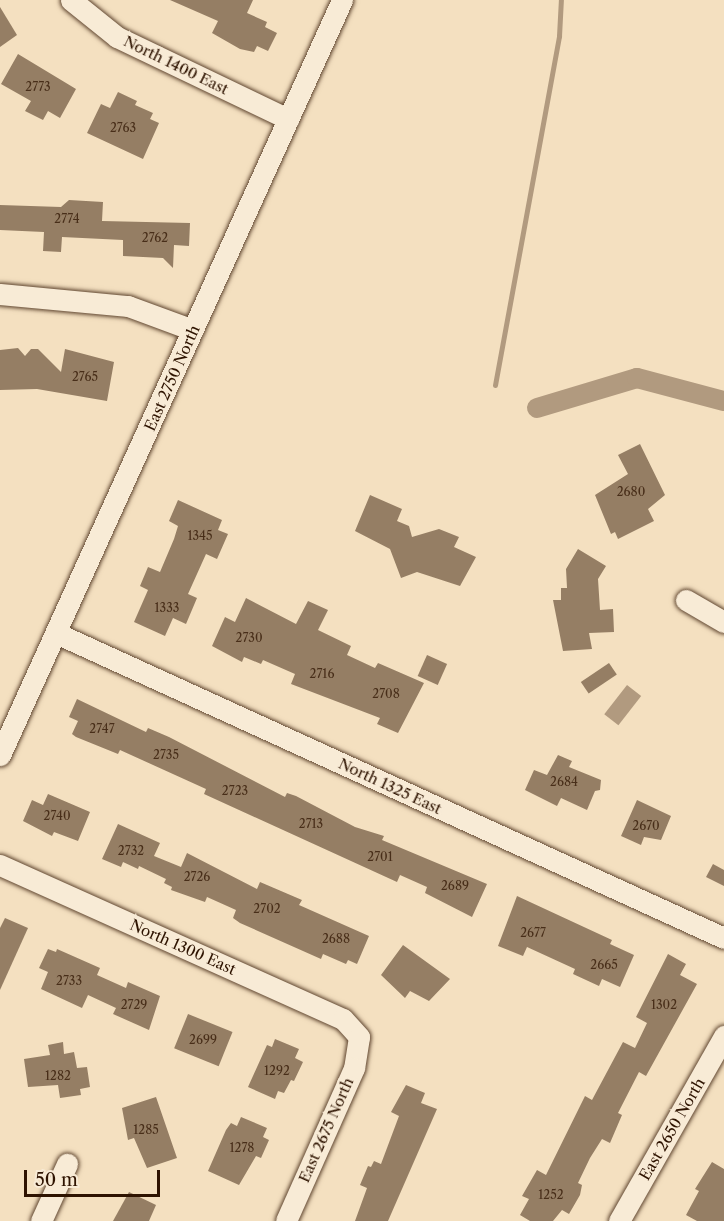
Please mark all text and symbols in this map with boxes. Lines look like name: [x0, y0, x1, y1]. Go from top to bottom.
street label: North 1400 East: [121, 32, 231, 98]
house number: 2773: [25, 80, 51, 94]
house number: 2763: [110, 121, 136, 135]
house number: 2774: [54, 212, 80, 226]
house number: 2762: [142, 231, 168, 245]
street label: East 2750 North: [141, 322, 203, 434]
house number: 2765: [72, 370, 98, 384]
house number: 2680: [617, 485, 645, 499]
house number: 1345: [187, 529, 213, 543]
house number: 1333: [155, 601, 179, 615]
house number: 2730: [235, 631, 263, 645]
house number: 2716: [310, 667, 334, 681]
house number: 2708: [372, 687, 400, 701]
house number: 2747: [89, 722, 115, 736]
house number: 2735: [153, 748, 179, 762]
street label: North 1325 East: [336, 754, 444, 818]
house number: 2684: [550, 775, 578, 789]
house number: 2723: [222, 784, 248, 798]
house number: 2740: [44, 809, 70, 823]
house number: 2713: [299, 817, 323, 831]
house number: 2670: [632, 819, 660, 833]
house number: 2732: [118, 844, 144, 858]
house number: 2701: [367, 850, 393, 864]
house number: 2726: [184, 870, 210, 884]
house number: 2689: [441, 879, 469, 893]
house number: 2702: [253, 902, 281, 916]
street label: North 1300 East: [127, 916, 239, 978]
house number: 2677: [520, 926, 546, 940]
house number: 2688: [322, 932, 350, 946]
house number: 2665: [590, 958, 618, 972]
house number: 2733: [56, 974, 82, 988]
house number: 2729: [121, 998, 147, 1012]
house number: 1302: [651, 998, 677, 1012]
house number: 2699: [189, 1033, 217, 1047]
house number: 1292: [264, 1064, 290, 1078]
house number: 1282: [45, 1069, 71, 1083]
street label: East 2675 North: [295, 1075, 357, 1185]
street label: East 2650 North: [635, 1075, 709, 1183]
house number: 1285: [133, 1123, 159, 1137]
house number: 1278: [230, 1141, 254, 1155]
scale bar: [27, 1158, 164, 1196]
text: 50 m: [35, 1169, 78, 1191]
house number: 1252: [538, 1188, 564, 1202]

